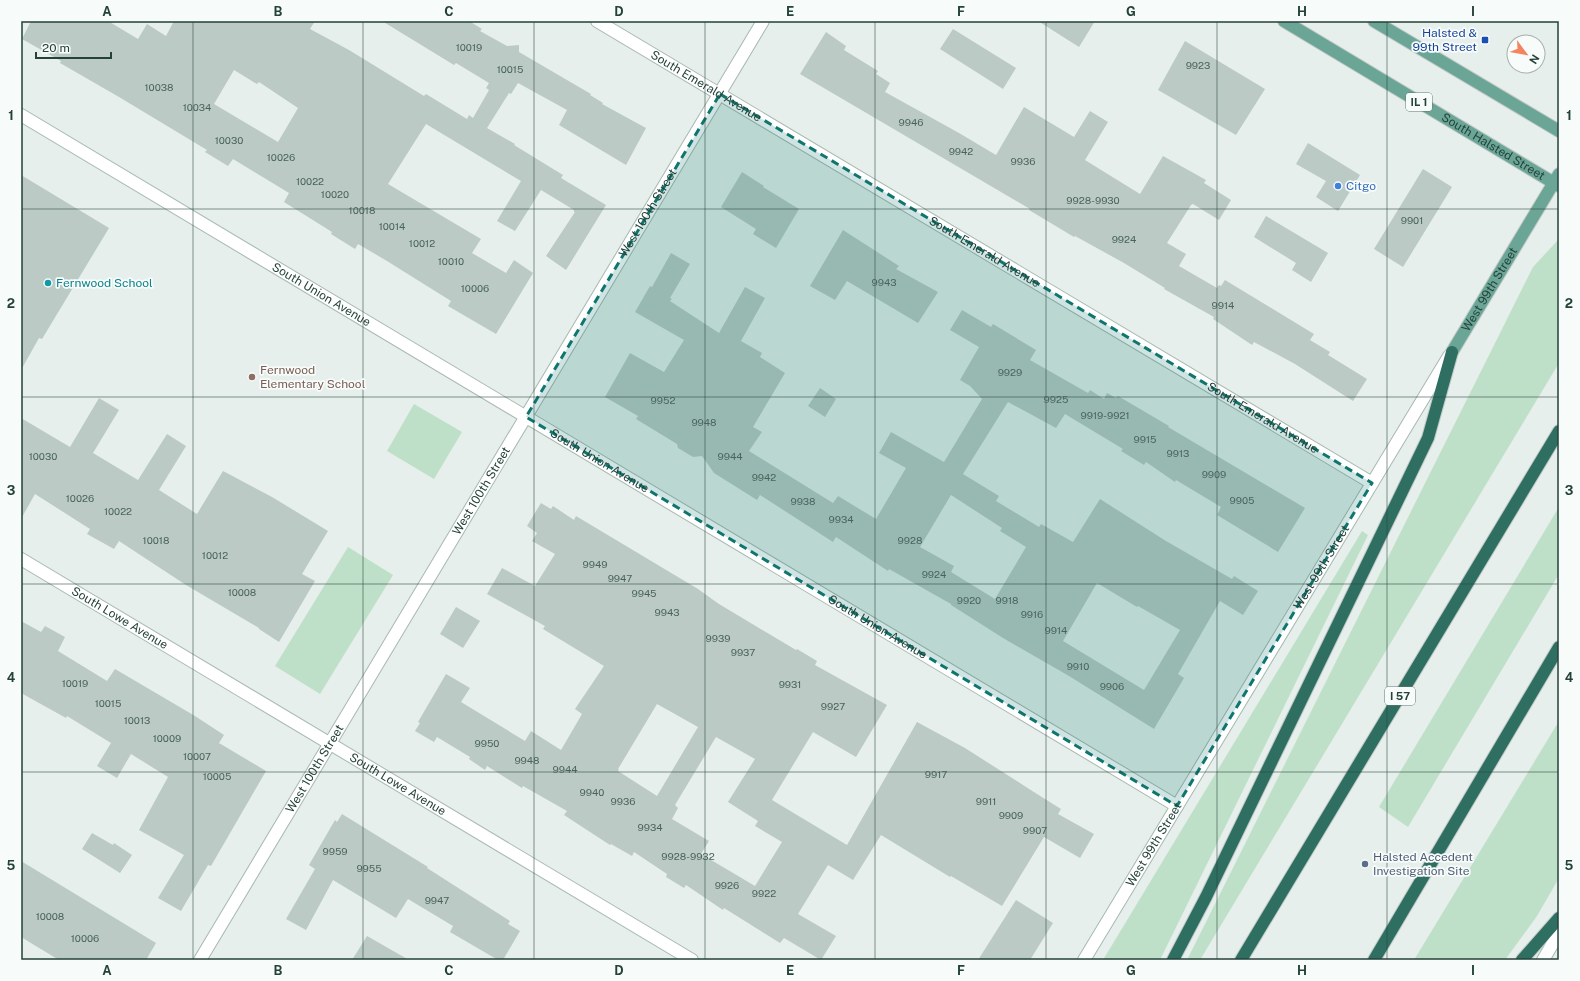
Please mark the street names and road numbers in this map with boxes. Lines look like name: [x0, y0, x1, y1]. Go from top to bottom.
street label: South Emerald Avenue: [648, 48, 764, 125]
road number: IL 1: [1406, 93, 1432, 111]
street label: South Halsted Street: [1439, 110, 1548, 183]
street label: West 100th Street: [616, 166, 680, 260]
street label: South Emerald Avenue: [926, 214, 1043, 290]
street label: West 99th Street: [1459, 245, 1520, 334]
street label: South Union Avenue: [270, 260, 373, 330]
street label: South Emerald Avenue: [1205, 379, 1321, 456]
street label: South Union Avenue: [548, 426, 652, 496]
street label: West 100th Street: [449, 444, 513, 537]
street label: West 99th Street: [1291, 522, 1352, 612]
street label: South Lowe Avenue: [69, 584, 171, 652]
street label: South Union Avenue: [826, 592, 930, 662]
road number: I 57: [1385, 687, 1415, 705]
street label: West 100th Street: [283, 722, 347, 815]
street label: South Lowe Avenue: [347, 750, 449, 818]
street label: West 99th Street: [1123, 800, 1185, 889]

